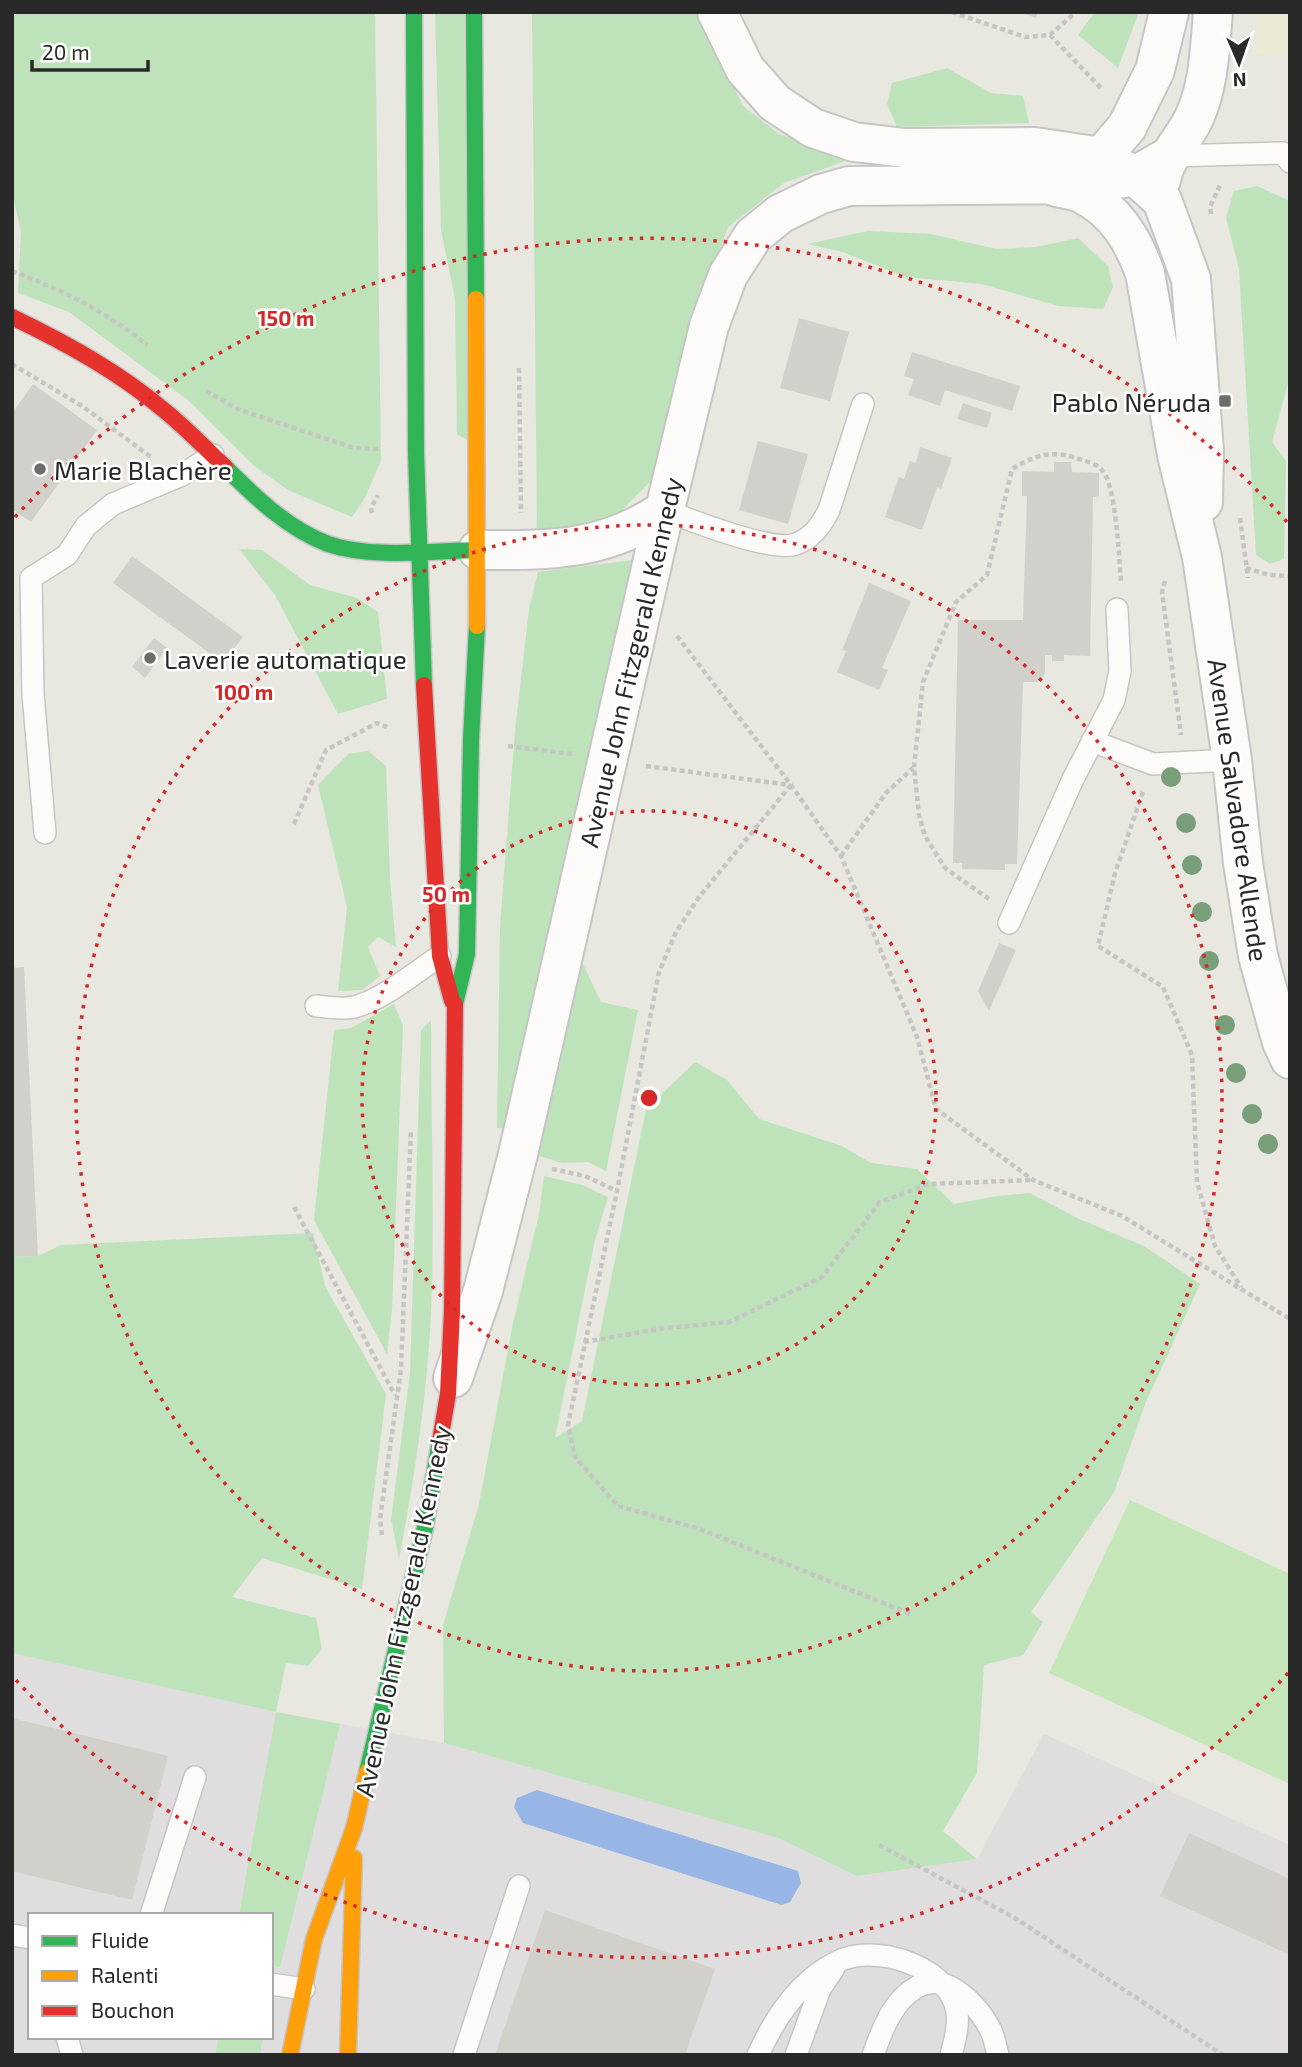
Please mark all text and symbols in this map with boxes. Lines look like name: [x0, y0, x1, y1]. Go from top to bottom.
scale bar: [32, 28, 147, 72]
north arrow: [1204, 28, 1274, 98]
text: 20 m: [42, 39, 90, 64]
text: N: [1232, 69, 1247, 92]
text: 150 m: [258, 305, 314, 330]
place label: Pablo Néruda: [1052, 386, 1211, 417]
marker: Pablo Néruda: [1217, 393, 1233, 409]
place label: Marie Blachère: [54, 454, 232, 485]
marker: Marie Blachère: [32, 461, 48, 477]
street label: Avenue John Fitzgerald Kennedy: [572, 474, 688, 850]
place label: Laverie automatique: [164, 643, 407, 674]
marker: Laverie automatique: [142, 650, 158, 666]
street label: Avenue Salvadore Allende: [1202, 657, 1276, 963]
text: 100 m: [215, 679, 273, 704]
text: 50 m: [422, 881, 470, 906]
centre of rings: [637, 1086, 661, 1110]
street label: Avenue John Fitzgerald Kennedy: [347, 1422, 457, 1800]
legend: [28, 1913, 273, 2039]
text: Fluide: [91, 1927, 149, 1952]
text: Ralenti: [91, 1962, 158, 1987]
text: Bouchon: [91, 1997, 175, 2022]

